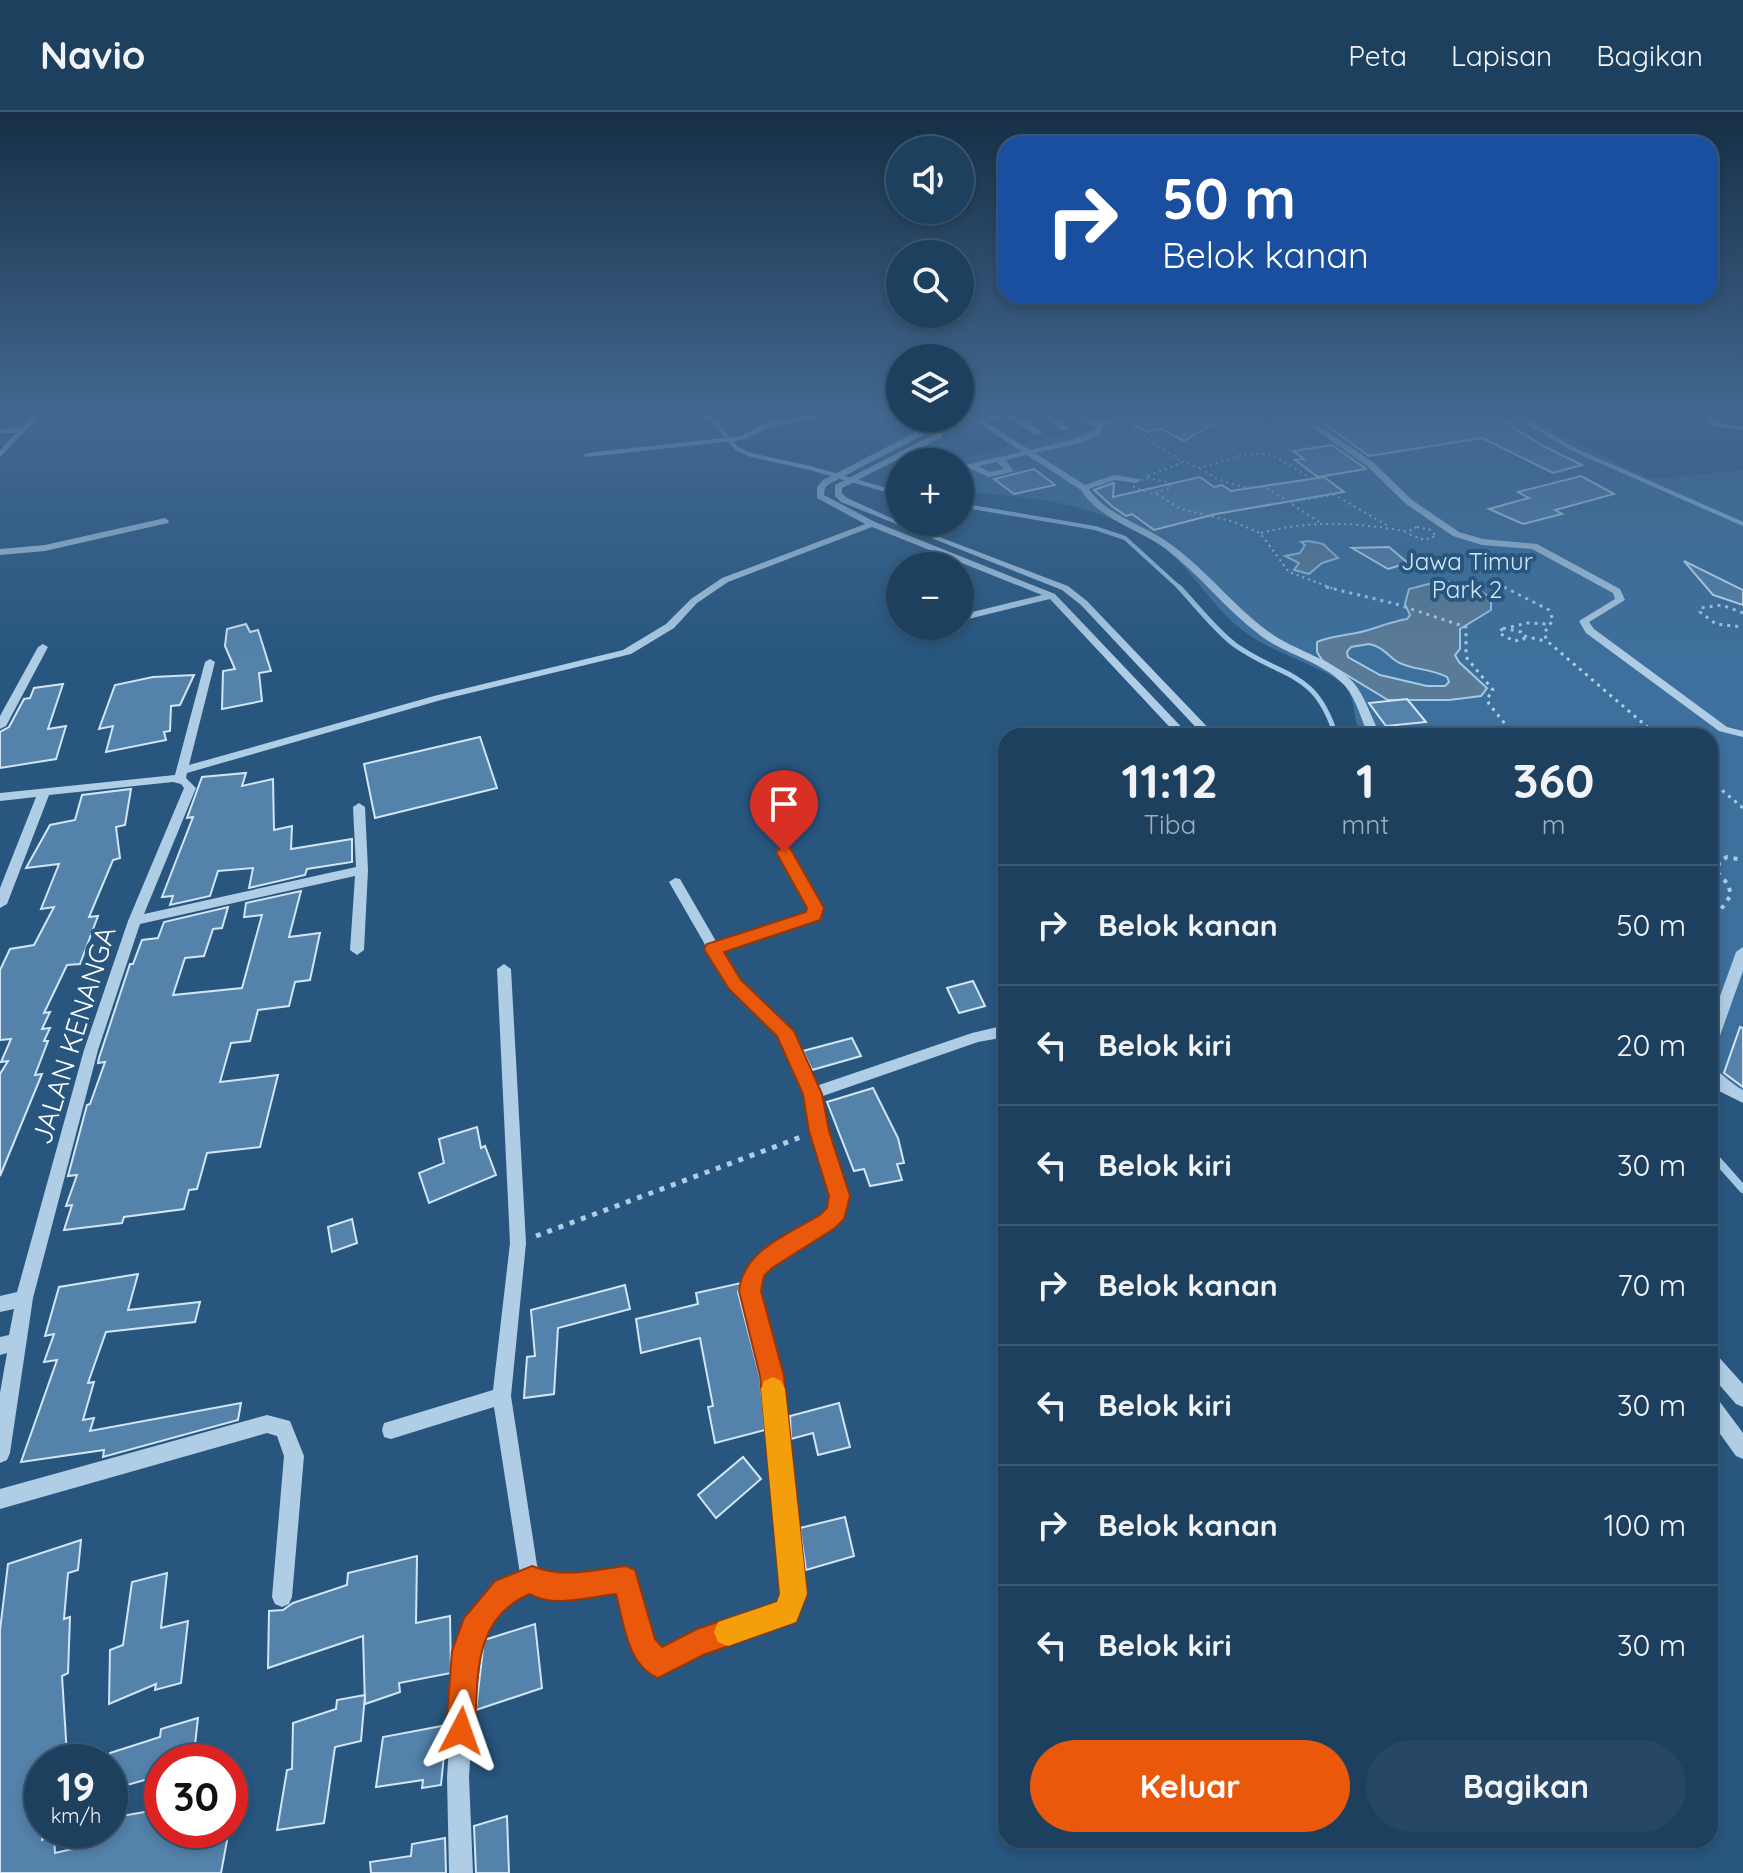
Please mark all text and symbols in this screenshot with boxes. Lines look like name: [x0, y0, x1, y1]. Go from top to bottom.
text: Navio: [40, 31, 145, 79]
text: Peta: [1348, 38, 1407, 73]
text: Lapisan: [1451, 38, 1552, 73]
text: Bagikan: [1596, 38, 1703, 73]
map controls: [886, 136, 974, 640]
button: sound: [886, 136, 974, 224]
text: 50 m: [1162, 163, 1296, 233]
icon: right: [1030, 168, 1134, 272]
text: Belok kanan: [1162, 232, 1369, 277]
button: search: [886, 240, 974, 328]
button: layers: [886, 344, 974, 432]
button: +: [886, 448, 974, 536]
park label: Jawa Timur Park 2: [1401, 546, 1533, 604]
button: −: [886, 552, 974, 640]
text: 11:12: [1122, 750, 1218, 810]
text: 1: [1356, 750, 1375, 810]
text: 360: [1513, 750, 1594, 810]
pin: [750, 770, 818, 852]
icon: arrive: [762, 782, 806, 826]
text: Tiba: [1143, 808, 1196, 841]
text: mnt: [1342, 808, 1389, 841]
text: m: [1542, 808, 1565, 841]
icon: right: [1030, 903, 1074, 947]
text: Belok kanan: [1098, 906, 1278, 944]
text: 50 m: [1616, 906, 1686, 944]
street label: JALAN KENANGA: [23, 922, 123, 1148]
icon: left: [1030, 1023, 1074, 1067]
text: Belok kiri: [1098, 1026, 1232, 1064]
text: 20 m: [1616, 1026, 1686, 1064]
icon: left: [1030, 1143, 1074, 1187]
text: Belok kiri: [1098, 1146, 1232, 1184]
text: 30 m: [1617, 1146, 1686, 1184]
icon: right: [1030, 1263, 1074, 1307]
text: Belok kanan: [1098, 1266, 1278, 1304]
text: 70 m: [1617, 1266, 1686, 1304]
icon: left: [1030, 1383, 1074, 1427]
text: Belok kiri: [1098, 1386, 1232, 1424]
text: 30 m: [1617, 1386, 1686, 1424]
icon: right: [1030, 1503, 1074, 1547]
text: Belok kanan: [1098, 1506, 1278, 1544]
text: 100 m: [1604, 1506, 1686, 1544]
icon: left: [1030, 1623, 1074, 1667]
text: Belok kiri: [1098, 1626, 1232, 1664]
text: 30 m: [1617, 1626, 1686, 1664]
position arrow: [419, 1689, 503, 1773]
button: Keluar: [1030, 1740, 1350, 1832]
button: Bagikan: [1366, 1740, 1686, 1832]
speed limit sign: 30: [144, 1744, 248, 1848]
text: 19: [57, 1761, 95, 1811]
text: km/h: [51, 1803, 101, 1828]

